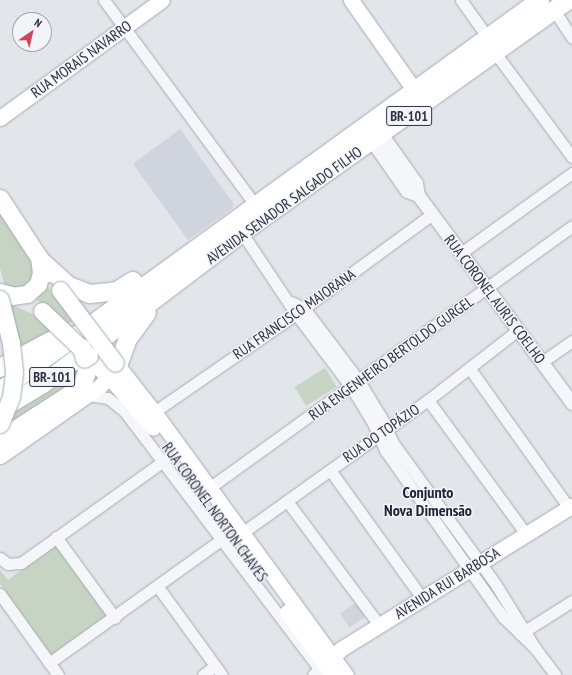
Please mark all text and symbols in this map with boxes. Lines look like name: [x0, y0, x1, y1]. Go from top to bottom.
north arrow: [12, 12, 52, 52]
street label: RUA MORAIS NAVARRO: [27, 16, 135, 102]
road number: BR-101: [386, 104, 432, 128]
street label: AVENIDA SENADOR SALGADO FILHO: [202, 142, 366, 268]
street label: RUA CORONEL AURIS COELHO: [440, 231, 550, 367]
street label: RUA FRANCISCO MAIORANA: [229, 265, 359, 363]
street label: RUA ENGENHEIRO BERTOLDO GURGEL: [305, 292, 477, 424]
road number: BR-101: [29, 365, 75, 389]
street label: RUA DO TOPÁZIO: [339, 400, 423, 466]
street label: RUA CORONEL NORTON CHAVES: [158, 438, 272, 586]
district label: Conjunto Nova Dimensão: [384, 482, 472, 520]
street label: AVENIDA RUI BARBOSA: [391, 543, 503, 623]

